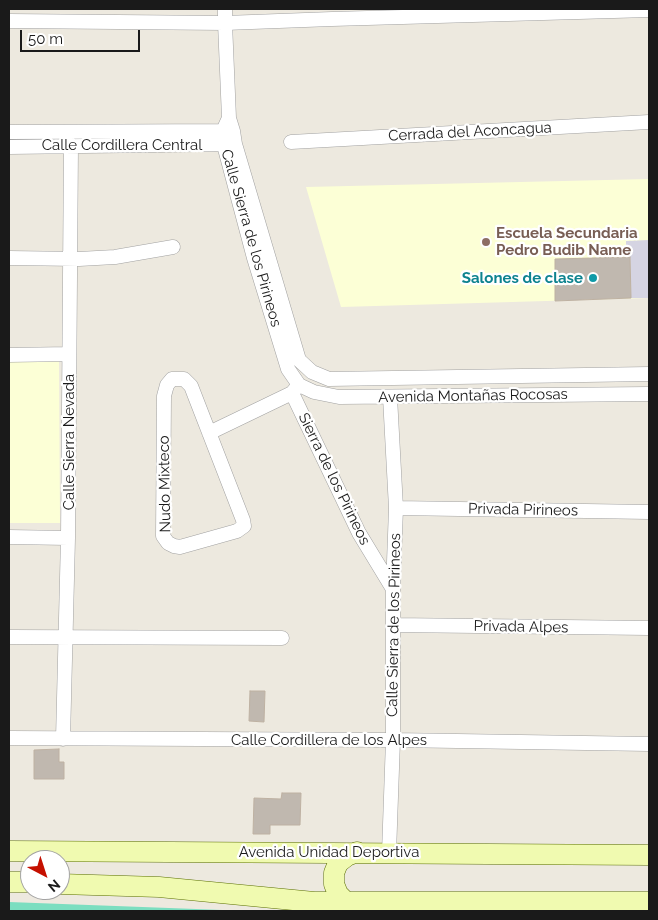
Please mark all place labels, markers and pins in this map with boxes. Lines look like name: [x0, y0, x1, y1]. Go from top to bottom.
place label: Escuela Secundaria Pedro Budib Name: [496, 224, 638, 259]
marker: Escuela Secundaria Pedro Budib Name: [480, 236, 492, 248]
place label: Salones de clase: [462, 269, 583, 287]
marker: Salones de clase: [587, 272, 599, 284]

